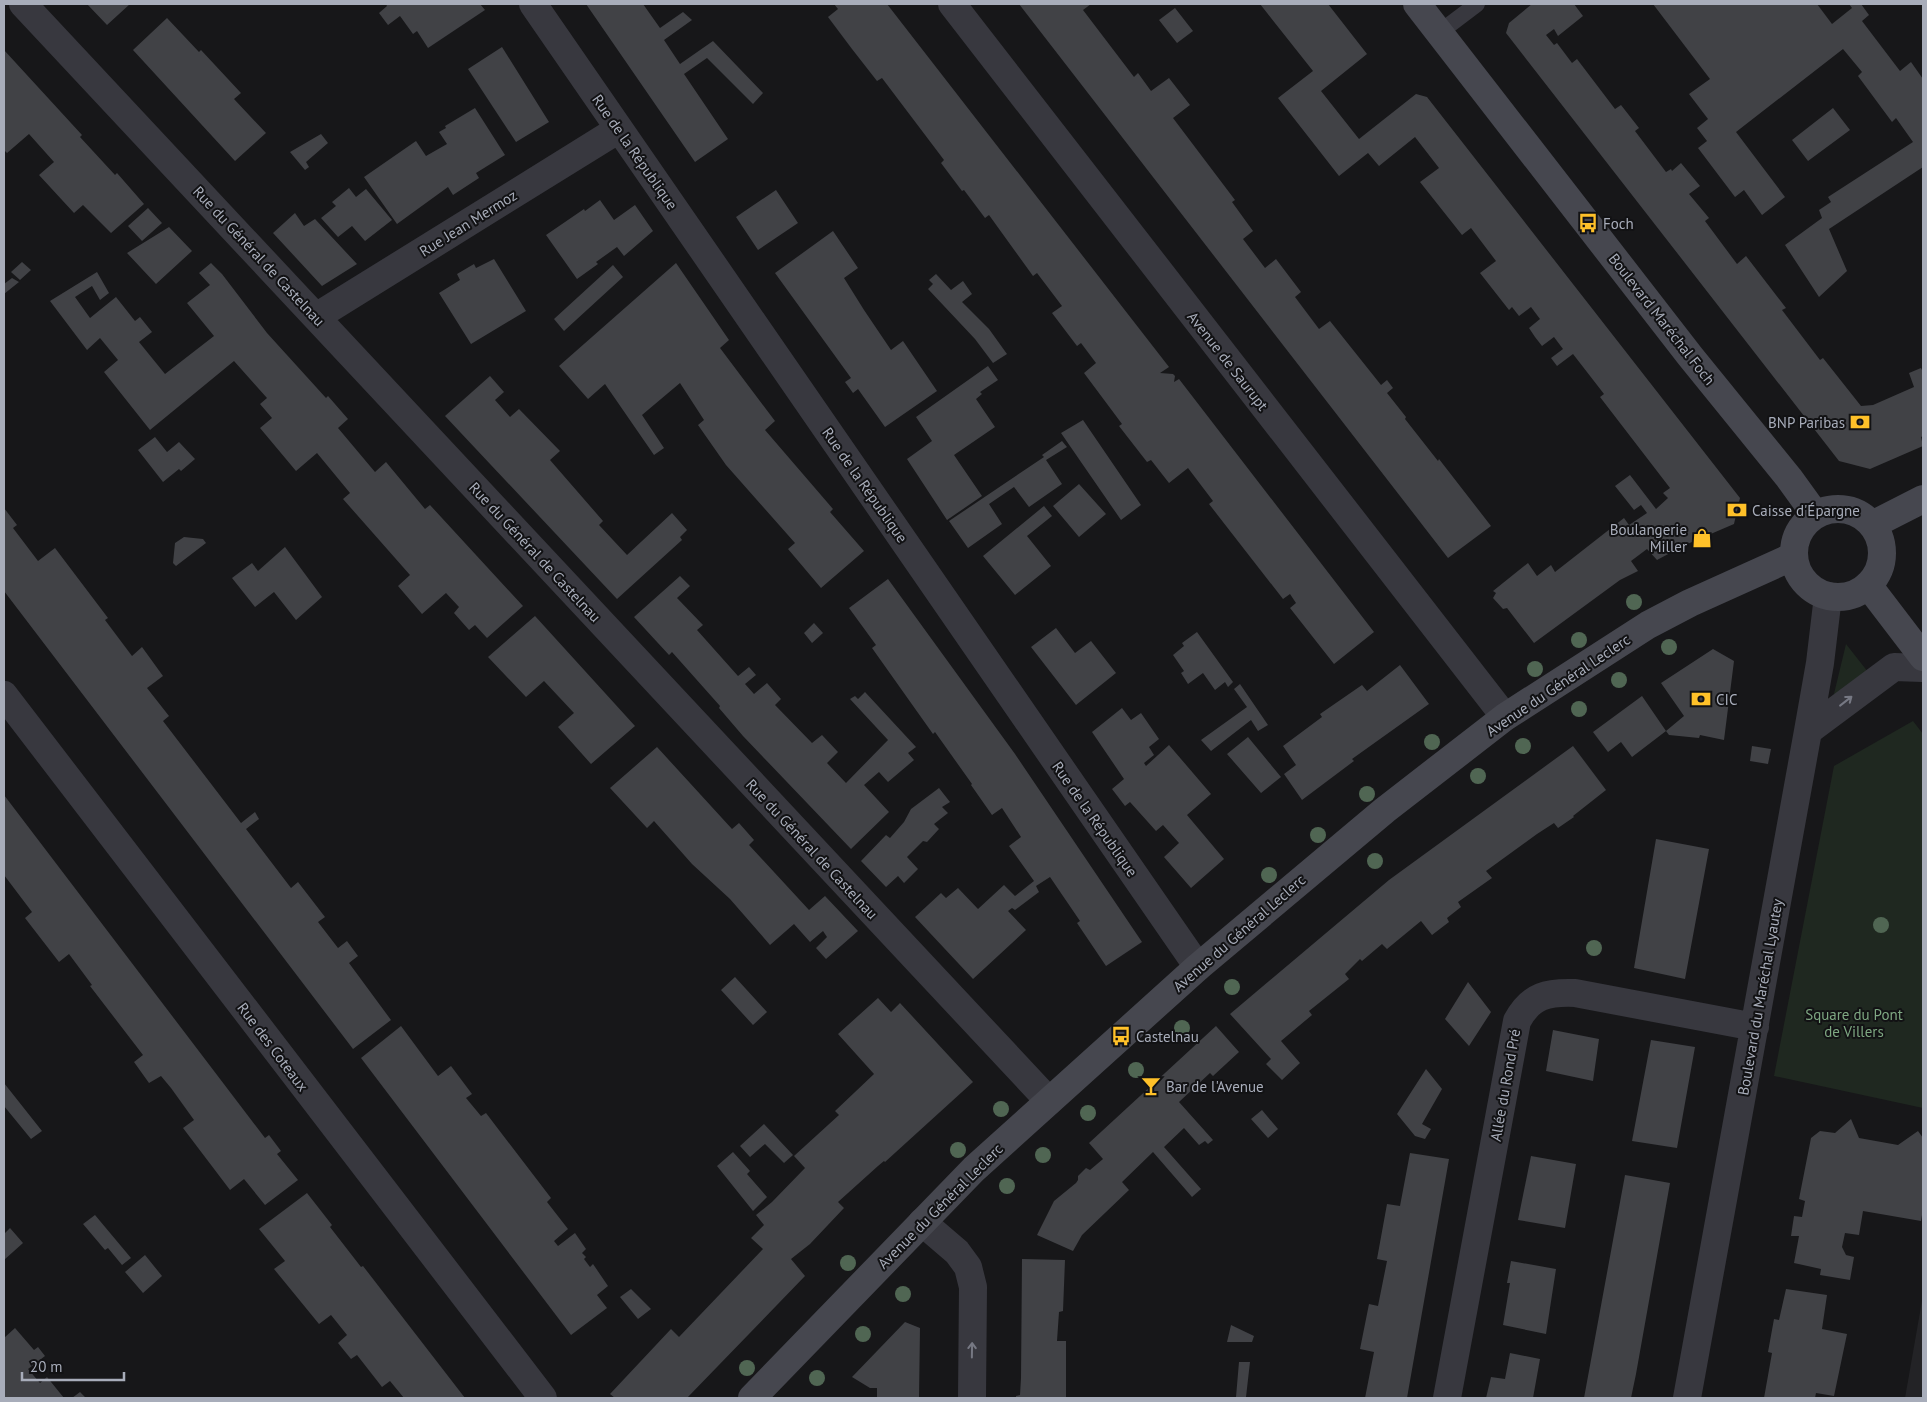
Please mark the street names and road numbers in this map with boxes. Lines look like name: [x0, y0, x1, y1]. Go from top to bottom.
street label: Rue de la République: [588, 91, 682, 213]
street label: Rue du Général de Castelnau: [189, 182, 329, 330]
street label: Rue Jean Mermoz: [416, 185, 520, 261]
street label: Boulevard Maréchal Foch: [1605, 249, 1719, 389]
street label: Avenue de Saurupt: [1183, 308, 1273, 414]
street label: Rue de la République: [818, 424, 912, 546]
street label: Rue du Général de Castelnau: [465, 478, 605, 626]
street label: Avenue du Général Leclerc: [1482, 630, 1634, 740]
street label: Rue de la République: [1048, 758, 1142, 880]
street label: Rue du Général de Castelnau: [742, 775, 882, 923]
street label: Avenue du Général Leclerc: [1169, 870, 1309, 996]
street label: Boulevard du Maréchal Lyautey: [1733, 897, 1787, 1097]
street label: Rue des Coteaux: [233, 999, 313, 1095]
street label: Allée du Rond Pré: [1486, 1027, 1524, 1143]
street label: Avenue du Général Leclerc: [873, 1139, 1007, 1273]

